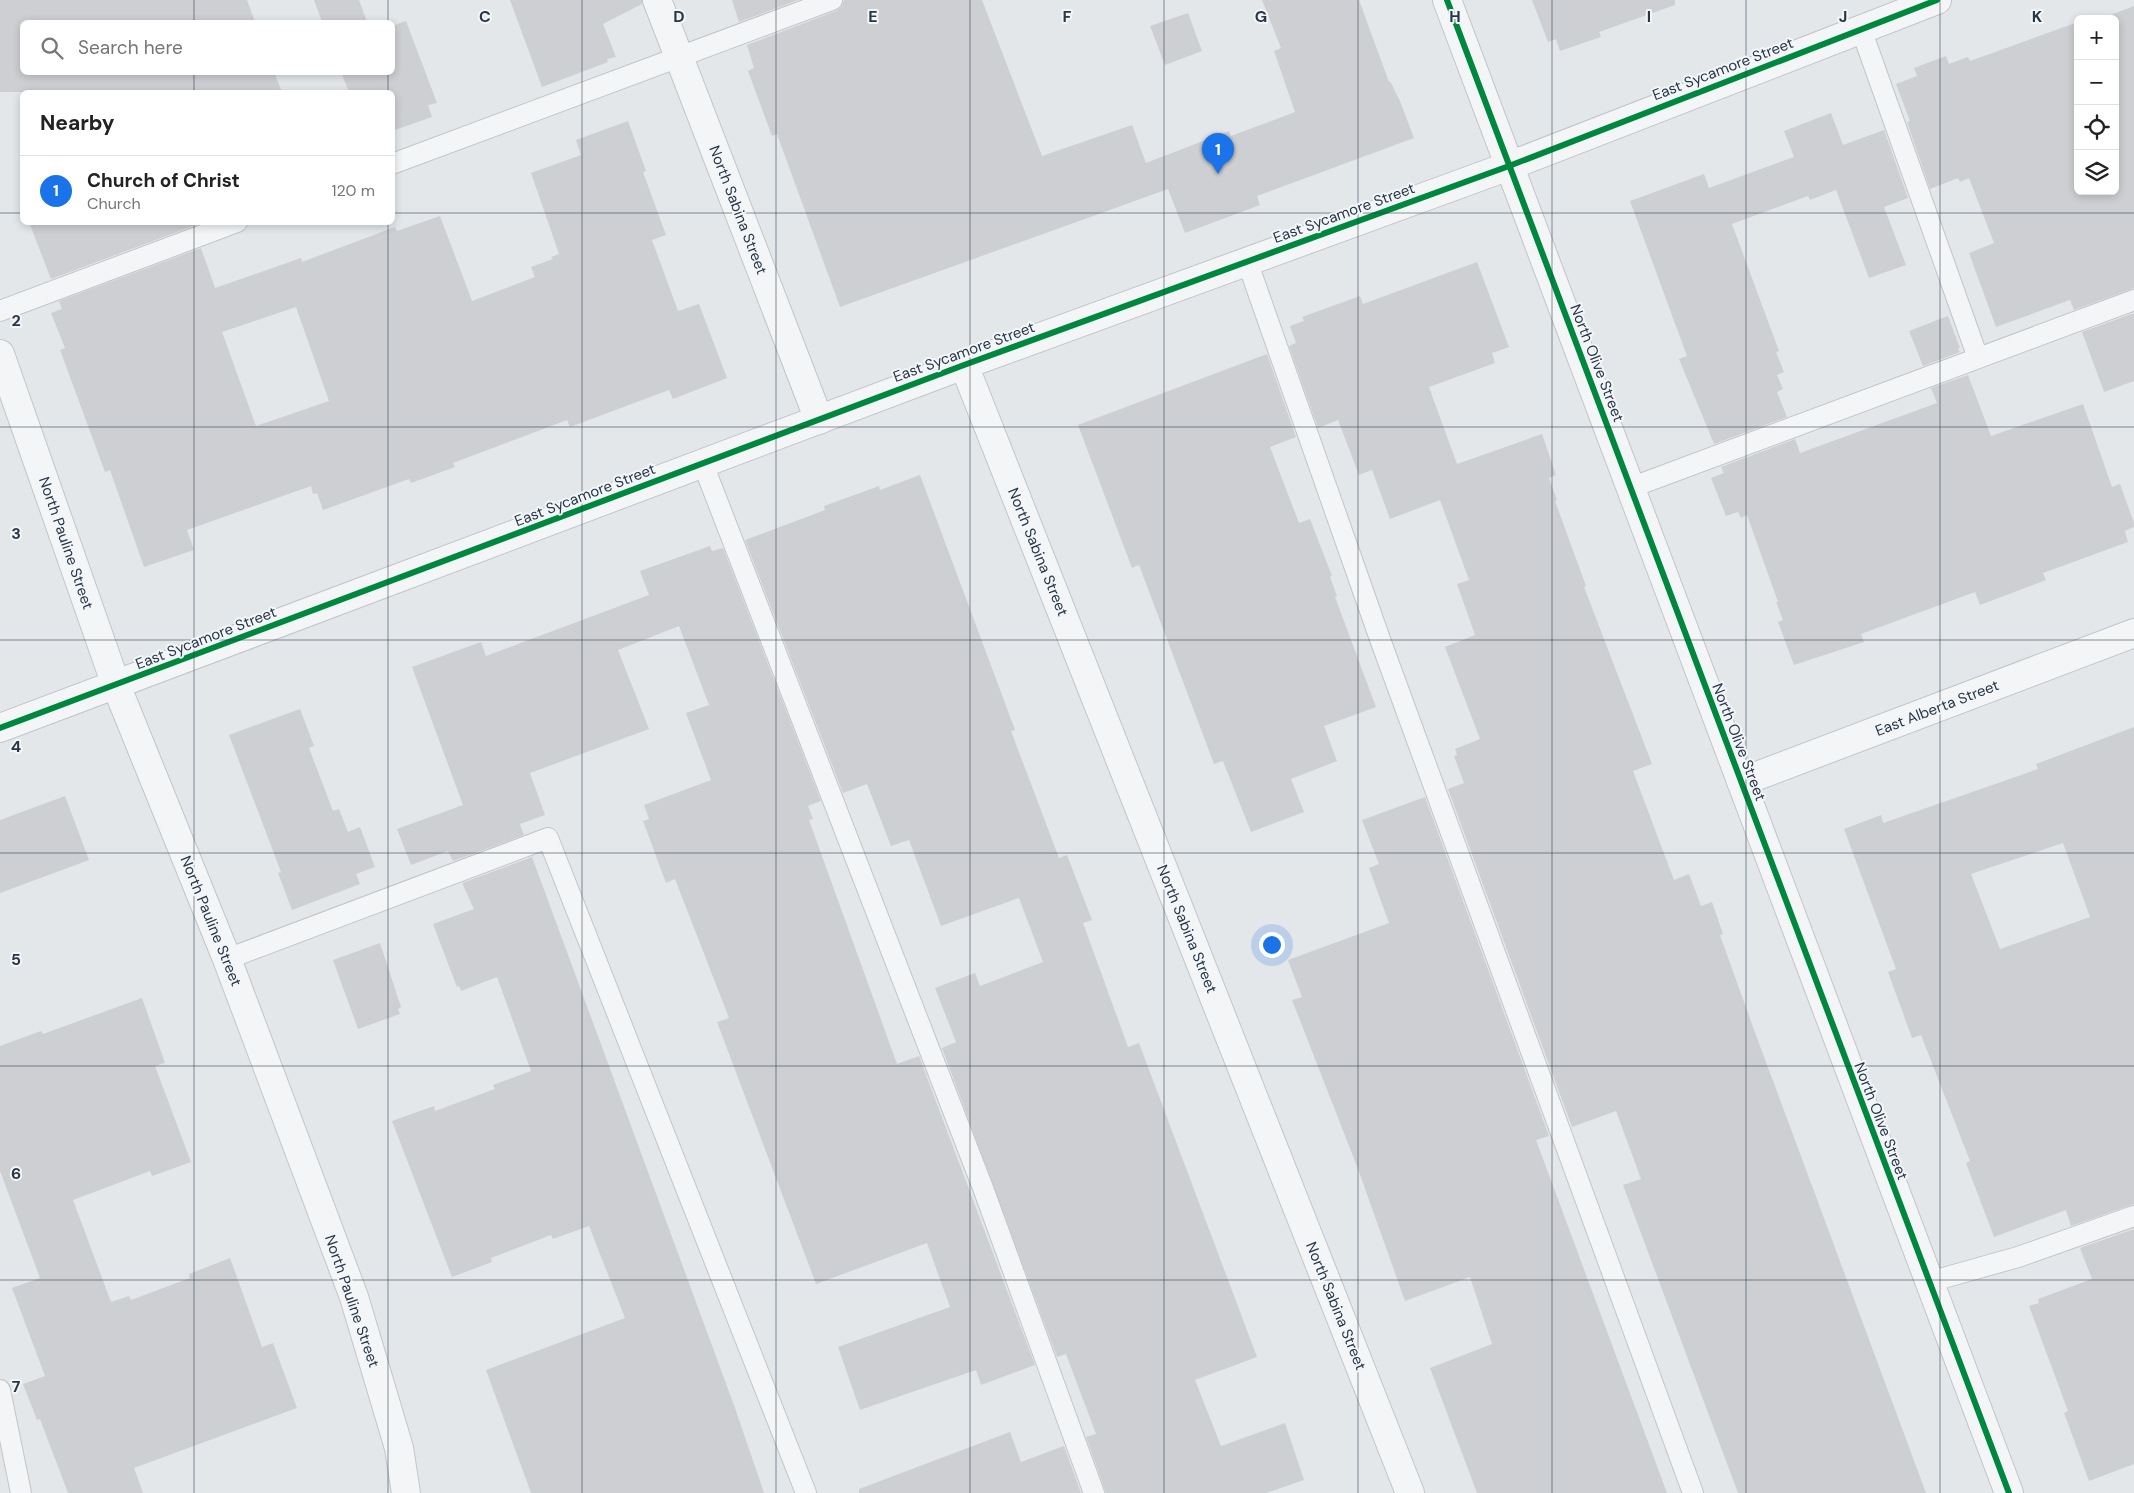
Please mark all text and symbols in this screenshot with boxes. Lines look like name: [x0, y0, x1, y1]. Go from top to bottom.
text: C: [479, 6, 491, 27]
text: D: [673, 6, 685, 27]
text: E: [868, 6, 878, 27]
text: F: [1063, 6, 1072, 27]
text: G: [1255, 6, 1267, 27]
text: H: [1449, 6, 1461, 27]
text: I: [1647, 6, 1651, 27]
text: J: [1839, 6, 1847, 27]
text: K: [2032, 6, 2043, 27]
map controls: [2074, 15, 2119, 195]
button: +: [2074, 15, 2119, 60]
search box: [20, 20, 395, 75]
street label: East Sycamore Street: [1650, 33, 1796, 105]
icon: search: [38, 34, 66, 62]
text: Search here: [78, 35, 183, 60]
button: −: [2074, 60, 2119, 105]
button: locate: [2074, 105, 2119, 150]
text: Nearby: [40, 109, 114, 137]
pin: 1: [1202, 133, 1234, 174]
street label: North Sabina Street: [704, 143, 772, 277]
button: layers: [2074, 150, 2119, 195]
text: Church of Christ: [87, 168, 240, 193]
street label: East Sycamore Street: [1270, 178, 1418, 248]
text: 1: [53, 180, 59, 201]
text: 120 m: [331, 180, 375, 201]
text: Church: [87, 193, 141, 214]
street label: North Olive Street: [1565, 301, 1629, 425]
text: 2: [11, 310, 21, 331]
street label: East Sycamore Street: [890, 317, 1038, 387]
street label: East Sycamore Street: [512, 459, 658, 531]
street label: North Pauline Street: [34, 474, 98, 612]
street label: North Sabina Street: [1003, 485, 1073, 619]
text: 3: [11, 523, 21, 544]
street label: East Sycamore Street: [133, 602, 279, 674]
street label: East Alberta Street: [1872, 675, 2002, 741]
street label: North Olive Street: [1707, 680, 1771, 804]
text: 4: [11, 736, 21, 757]
street label: North Pauline Street: [176, 853, 246, 989]
street label: North Sabina Street: [1152, 862, 1222, 996]
your location: [1259, 932, 1285, 958]
text: 5: [11, 949, 21, 970]
street label: North Olive Street: [1849, 1059, 1913, 1183]
text: 6: [11, 1163, 21, 1184]
street label: North Pauline Street: [320, 1232, 384, 1370]
street label: North Sabina Street: [1301, 1239, 1371, 1373]
text: 7: [12, 1376, 21, 1397]

